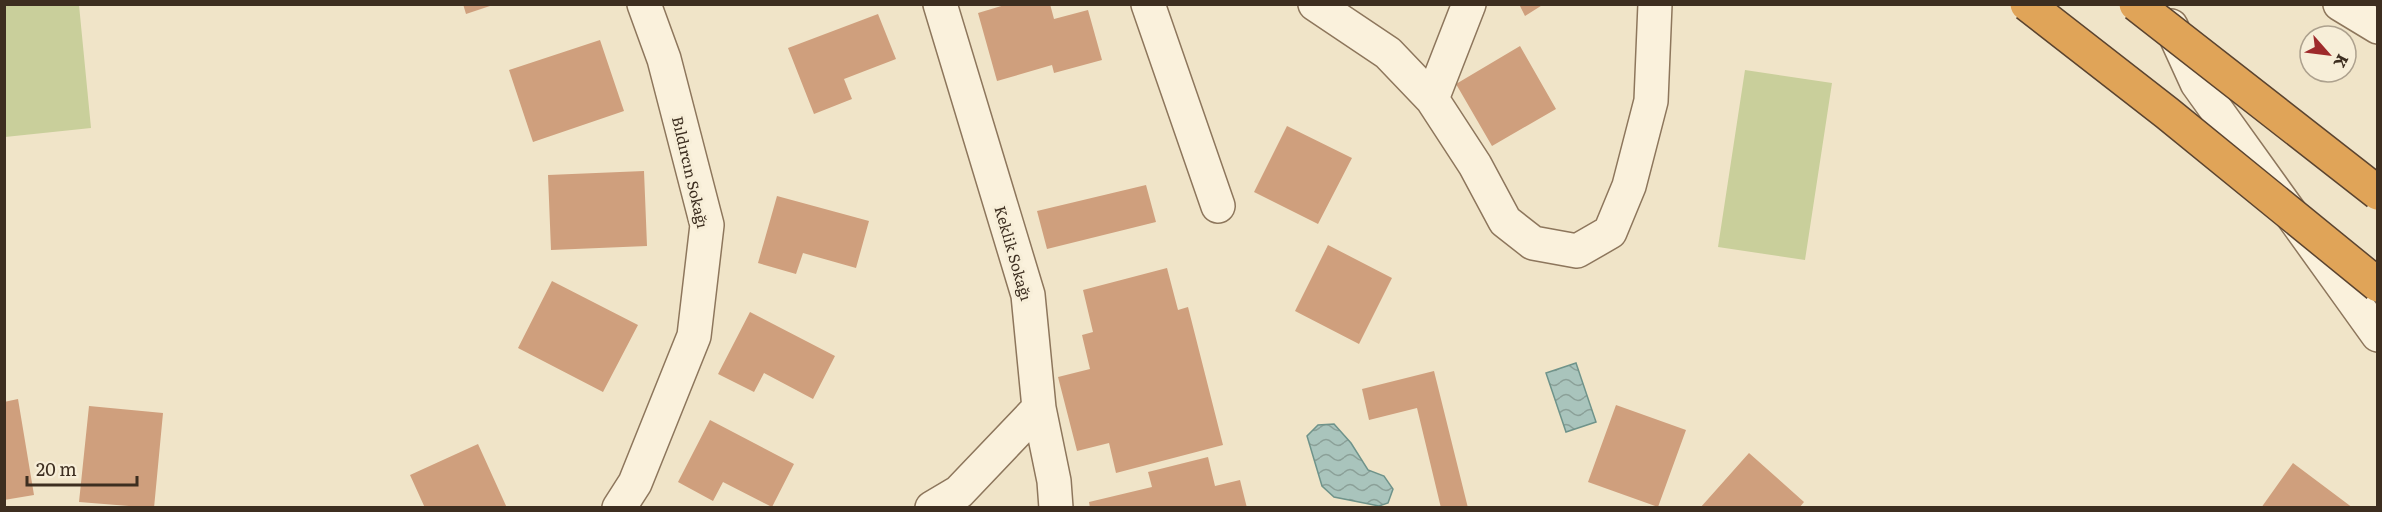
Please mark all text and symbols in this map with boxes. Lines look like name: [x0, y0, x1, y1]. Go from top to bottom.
north arrow: [2298, 24, 2358, 84]
text: K: [2328, 50, 2356, 73]
street label: Bıldırcın Sokağı: [667, 114, 715, 230]
street label: Keklik Sokağı: [989, 203, 1039, 303]
scale bar: [27, 449, 136, 487]
text: 20 m: [36, 455, 77, 482]

